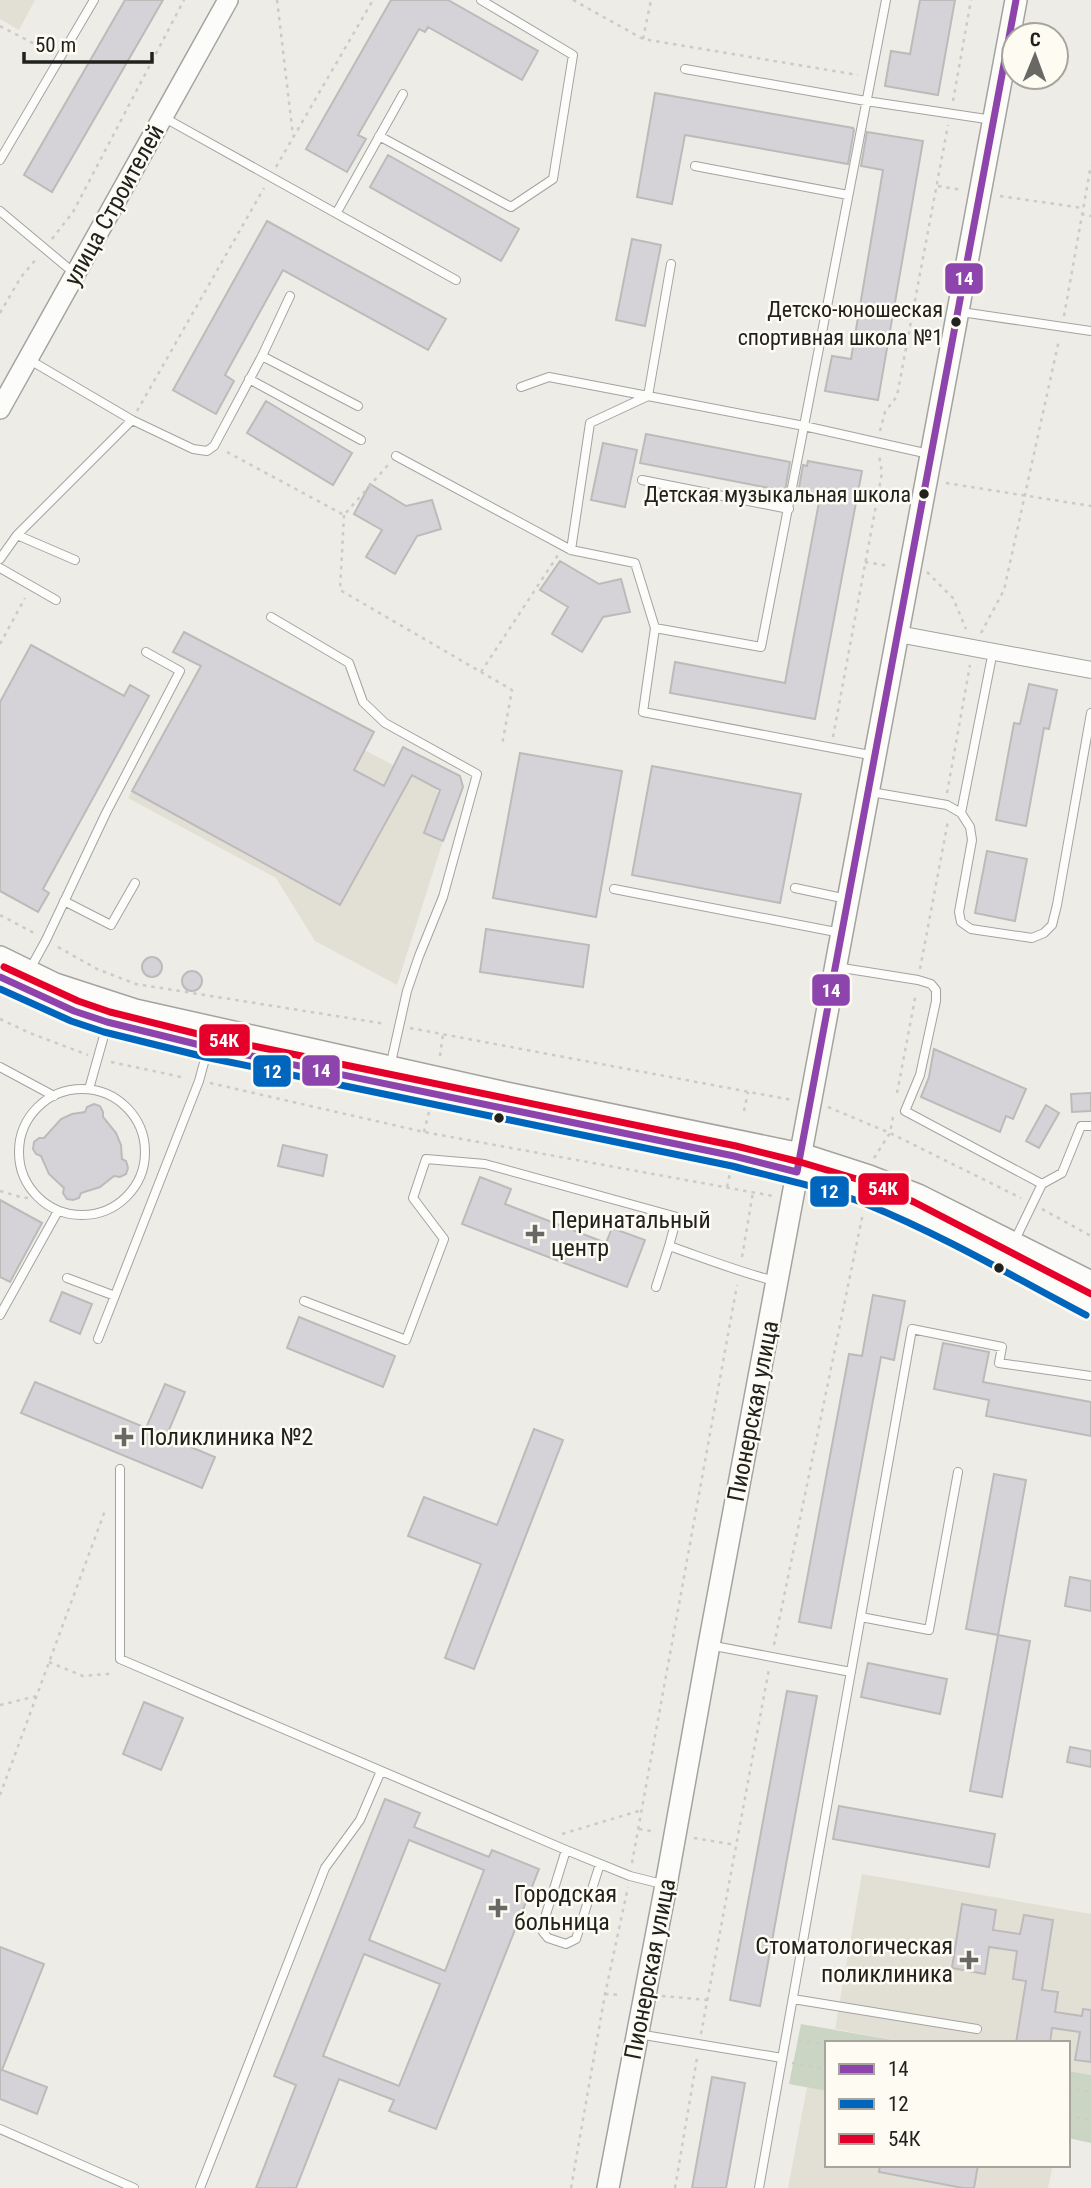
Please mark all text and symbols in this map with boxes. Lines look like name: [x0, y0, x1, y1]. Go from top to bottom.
scale bar: [24, 21, 152, 65]
north arrow: [1000, 21, 1070, 91]
text: С: [1030, 28, 1041, 51]
text: 50 m: [35, 33, 76, 57]
street label: улица Строителей: [58, 120, 170, 290]
line badge: 14: [944, 262, 984, 295]
text: 14: [954, 267, 974, 290]
place label: Детско-юношеская спортивная школа №1: [738, 297, 943, 350]
marker: Детско-юношеская спортивная школа №1: [949, 315, 963, 329]
place label: Детская музыкальная школа: [644, 482, 911, 507]
marker: Детская музыкальная школа: [917, 487, 931, 501]
line badge: 14: [811, 973, 851, 1007]
text: 14: [821, 979, 841, 1002]
line badge: 54К: [198, 1023, 251, 1057]
text: 54К: [209, 1029, 239, 1052]
line badge: 12: [252, 1054, 292, 1088]
line badge: 14: [301, 1054, 341, 1087]
text: 14: [311, 1059, 331, 1082]
text: 12: [262, 1060, 282, 1083]
unlabelled marker: [492, 1111, 506, 1125]
line badge: 54К: [857, 1172, 910, 1206]
line badge: 12: [809, 1175, 850, 1208]
text: 54К: [868, 1177, 898, 1200]
text: 12: [819, 1180, 839, 1203]
place label: Перинатальный центр: [551, 1206, 711, 1262]
marker: Перинатальный центр: [525, 1224, 545, 1244]
unlabelled marker: [992, 1261, 1006, 1275]
street label: Пионерская улица: [722, 1318, 784, 1504]
place label: Поликлиника №2: [140, 1423, 313, 1451]
marker: Поликлиника №2: [114, 1427, 134, 1447]
street label: Пионерская улица: [619, 1876, 681, 2062]
place label: Городская больница: [514, 1880, 617, 1936]
marker: Городская больница: [488, 1898, 508, 1918]
place label: Cтоматологическая поликлиника: [755, 1932, 953, 1988]
marker: Cтоматологическая поликлиника: [959, 1950, 979, 1970]
legend: [825, 2041, 1070, 2167]
text: 14: [888, 2057, 909, 2081]
text: 12: [888, 2092, 909, 2116]
text: 54К: [888, 2127, 921, 2151]

